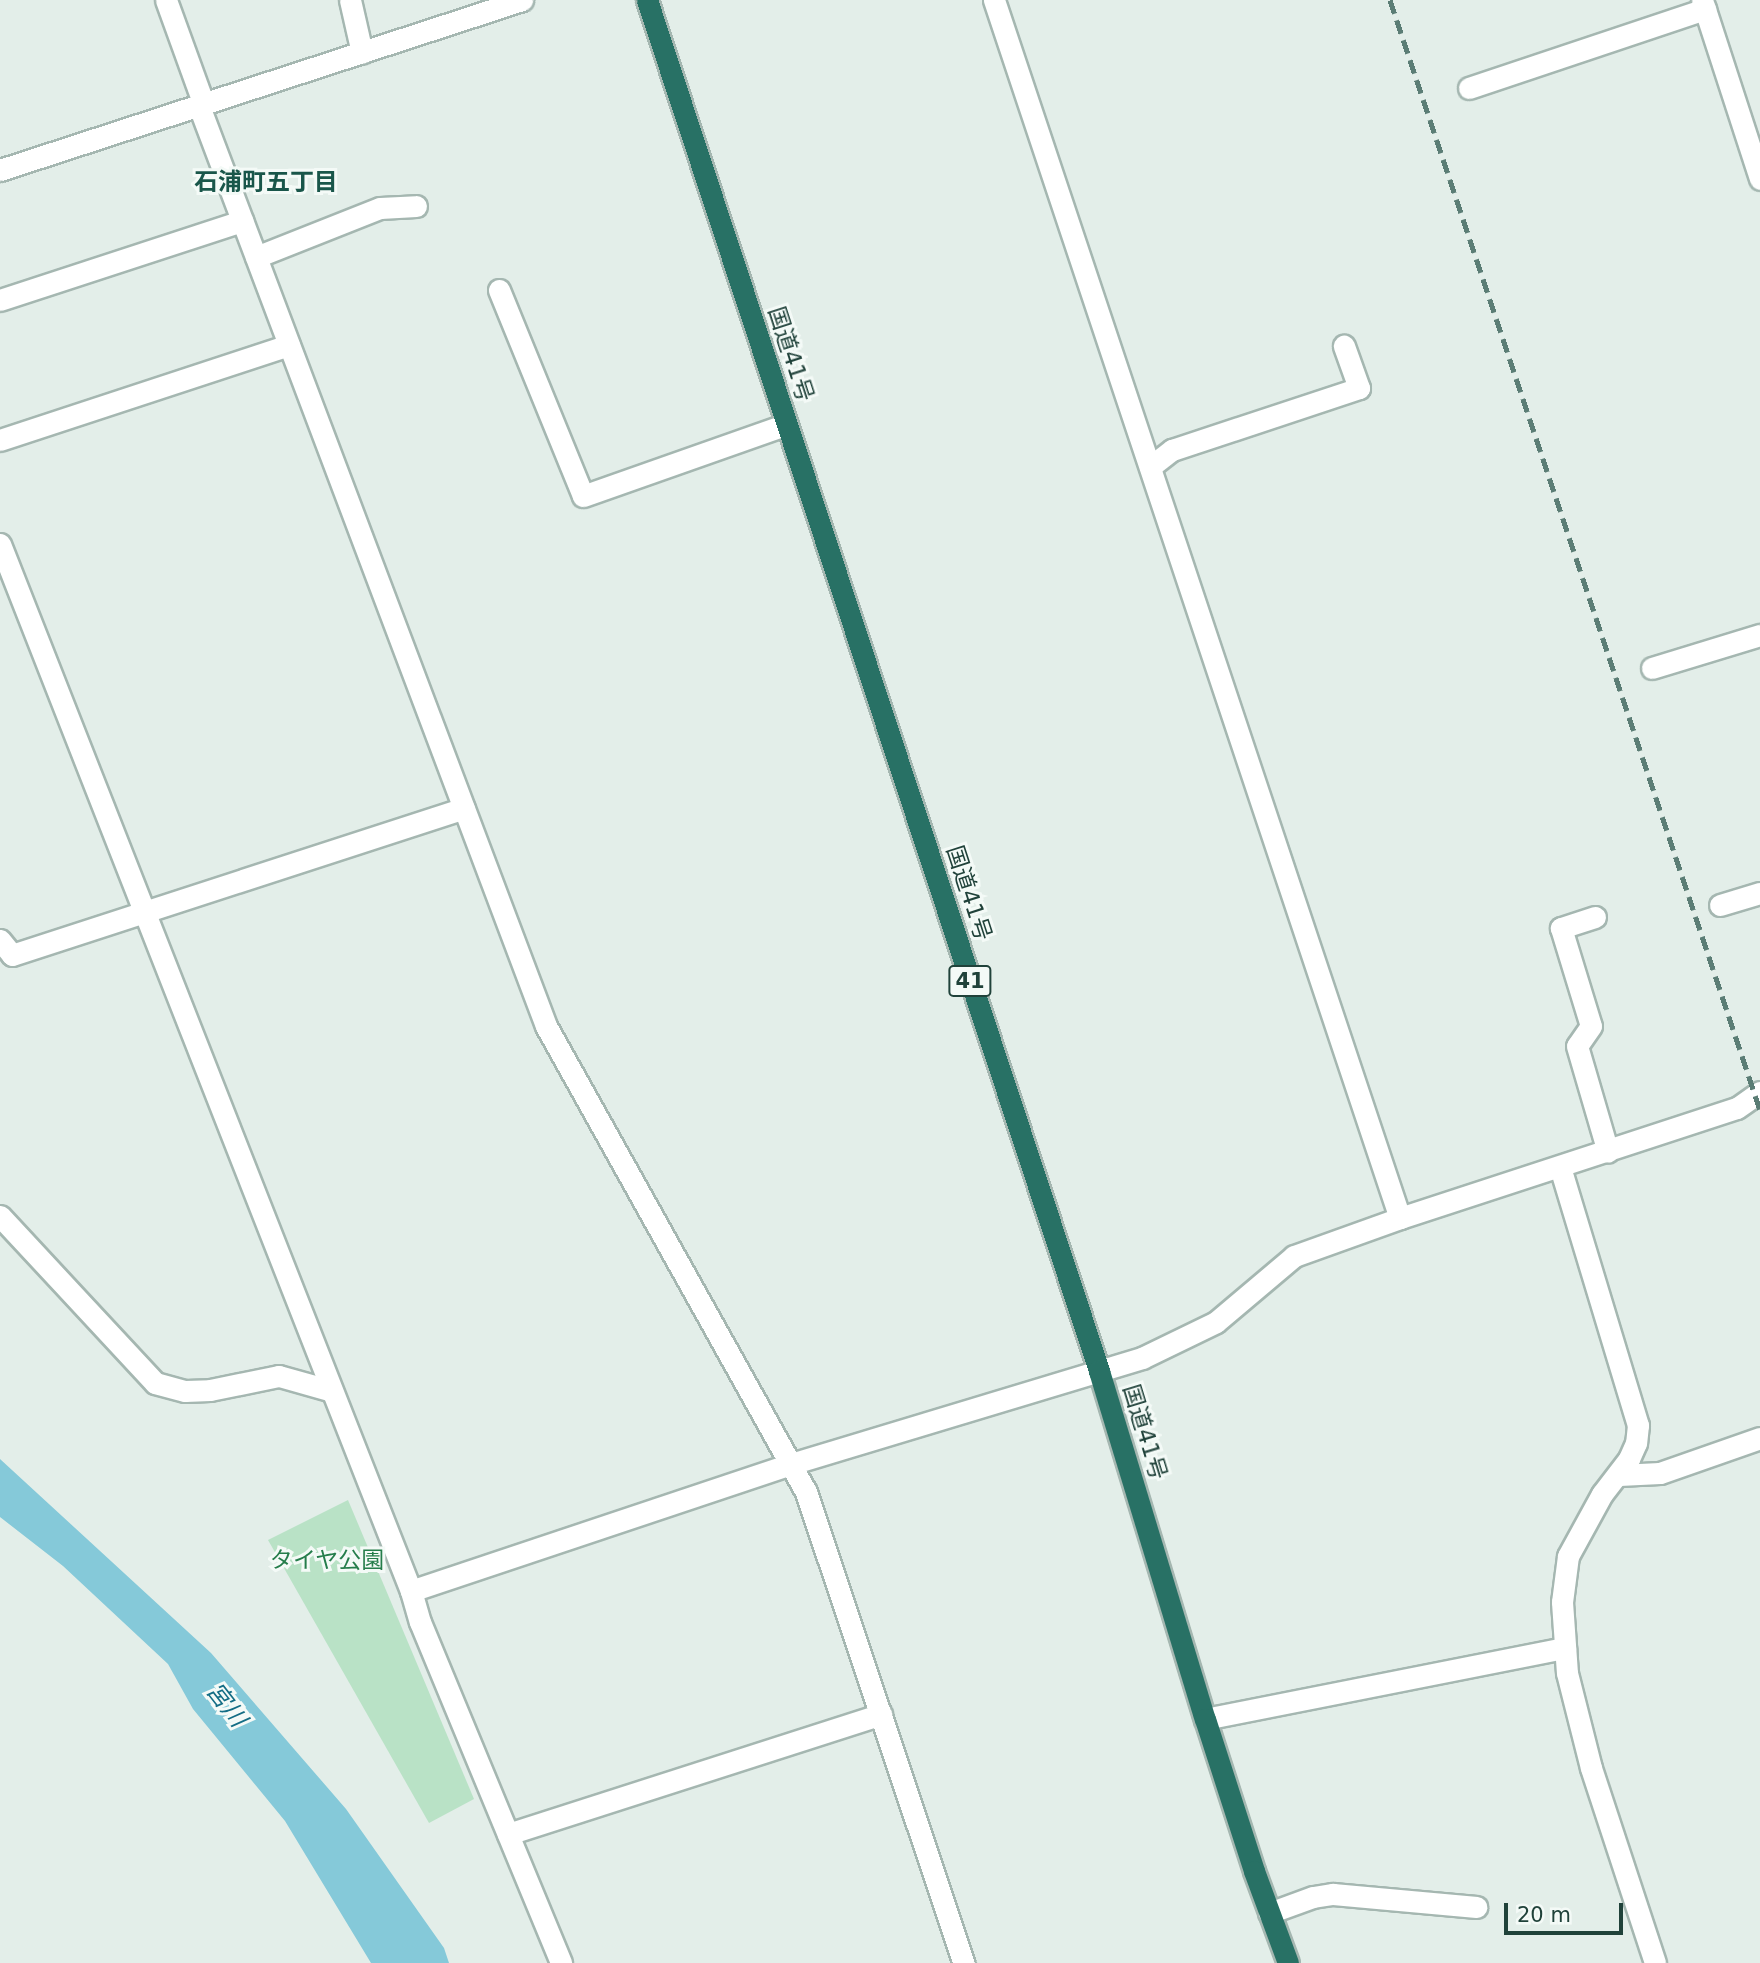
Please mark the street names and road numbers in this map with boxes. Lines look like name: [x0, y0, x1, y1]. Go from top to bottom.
street label: 国道41号: [763, 303, 819, 405]
street label: 国道41号: [941, 842, 997, 944]
road number: 41: [947, 964, 993, 998]
street label: 国道41号: [1117, 1381, 1173, 1483]

